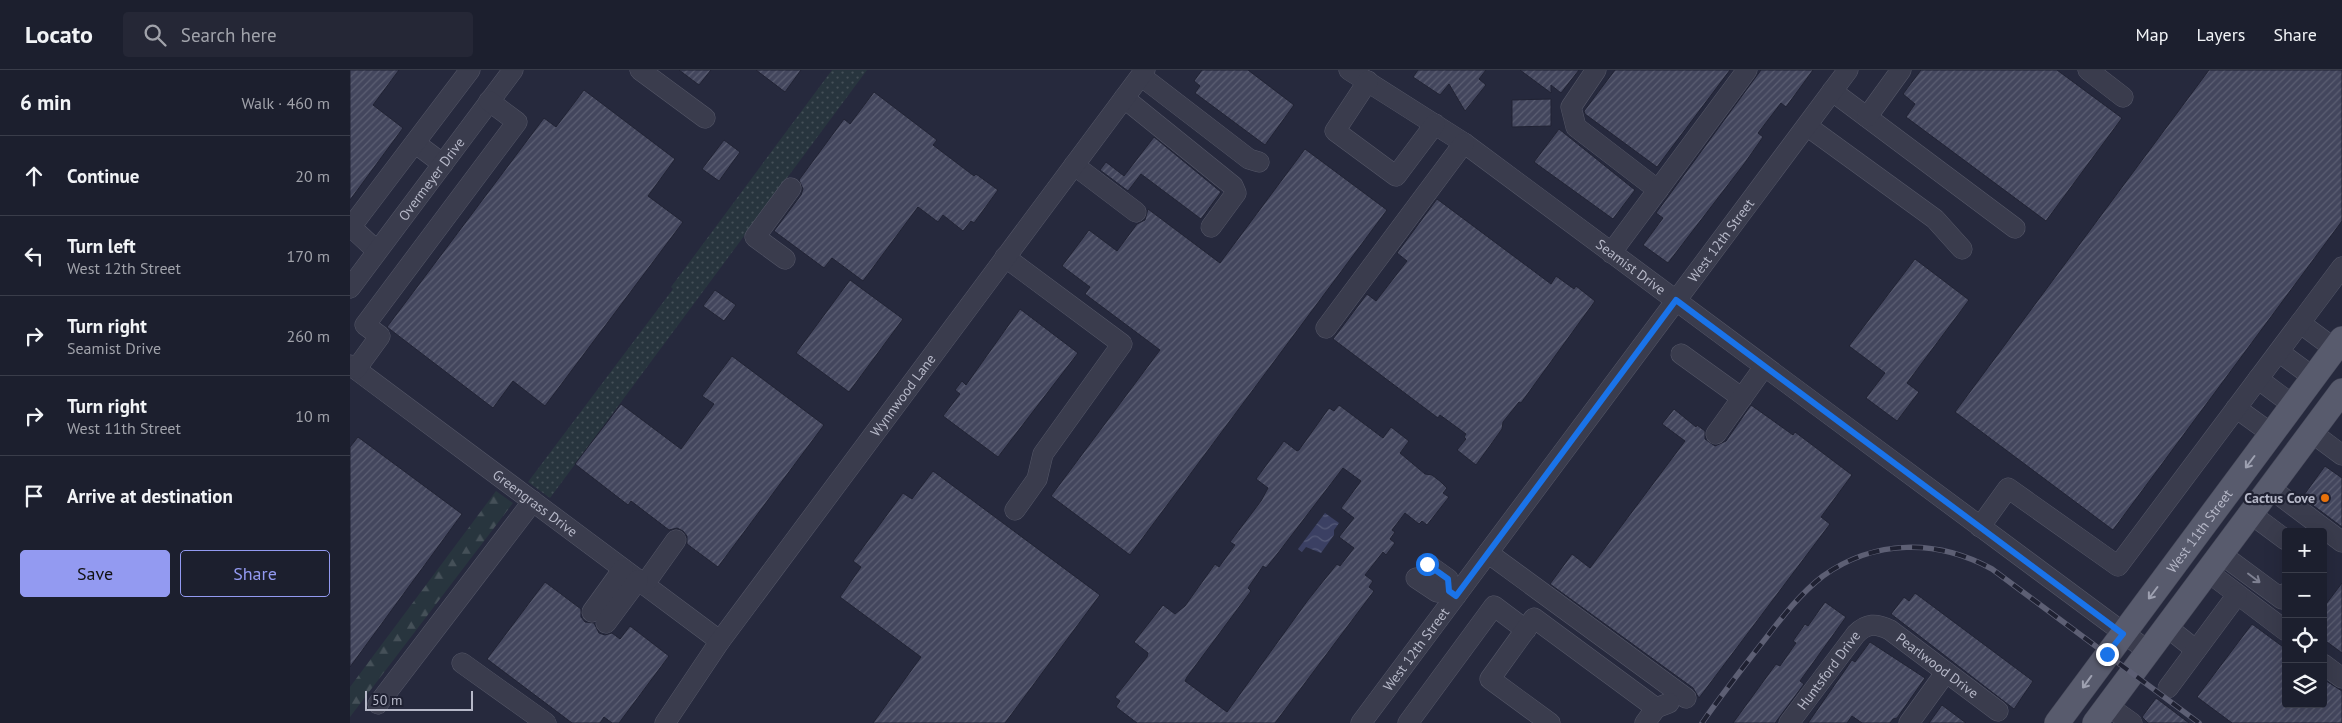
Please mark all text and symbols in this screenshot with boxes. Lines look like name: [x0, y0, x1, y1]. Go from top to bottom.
search box: [123, 12, 473, 57]
text: Locato: [25, 19, 93, 50]
icon: search: [141, 21, 169, 49]
text: Search here: [181, 23, 277, 47]
text: Map: [2136, 23, 2168, 46]
text: Layers: [2196, 23, 2245, 46]
text: Share: [2273, 23, 2317, 46]
text: 6 min: [20, 89, 71, 116]
text: Walk · 460 m: [241, 93, 330, 113]
street label: Overmeyer Drive: [394, 134, 468, 224]
icon: ahead: [20, 162, 48, 190]
text: Continue: [67, 164, 139, 188]
text: 20 m: [295, 166, 330, 186]
street label: West 12th Street: [1684, 195, 1758, 286]
text: Turn left: [67, 234, 136, 258]
street label: Seamist Drive: [1592, 235, 1669, 299]
icon: left: [20, 242, 48, 270]
text: 170 m: [287, 246, 330, 266]
text: West 12th Street: [67, 258, 181, 278]
text: Turn right: [67, 314, 147, 338]
icon: right: [20, 322, 48, 350]
text: 260 m: [287, 326, 330, 346]
text: Seamist Drive: [67, 338, 161, 358]
street label: Wynnwood Lane: [866, 350, 939, 440]
text: Turn right: [67, 394, 147, 418]
icon: right: [20, 402, 48, 430]
text: 10 m: [295, 406, 330, 426]
text: West 11th Street: [67, 418, 181, 438]
one-way arrow: [2245, 455, 2256, 468]
street label: Greengrass Drive: [489, 466, 581, 541]
icon: arrive: [20, 482, 48, 510]
text: Arrive at destination: [67, 484, 233, 508]
street label: West 11th Street: [2162, 485, 2237, 577]
place label: Cactus Cove: [2244, 489, 2315, 507]
marker: Cactus Cove: [2319, 492, 2331, 504]
map controls: [2282, 528, 2327, 708]
button: +: [2282, 528, 2327, 573]
button: Save: [20, 550, 170, 597]
button: Share: [180, 550, 330, 597]
route start: [1416, 553, 1439, 576]
one-way arrow: [2247, 573, 2261, 583]
button: −: [2282, 573, 2327, 618]
one-way arrow: [2148, 586, 2159, 599]
street label: West 12th Street: [1379, 604, 1453, 695]
button: locate: [2282, 618, 2327, 663]
street label: Huntsford Drive: [1793, 627, 1864, 713]
street label: Pearlwood Drive: [1893, 629, 1982, 702]
route end: [2096, 643, 2119, 666]
button: layers: [2282, 663, 2327, 708]
one-way arrow: [2082, 675, 2092, 689]
scale bar: [365, 688, 472, 711]
text: 50 m: [372, 691, 402, 709]

